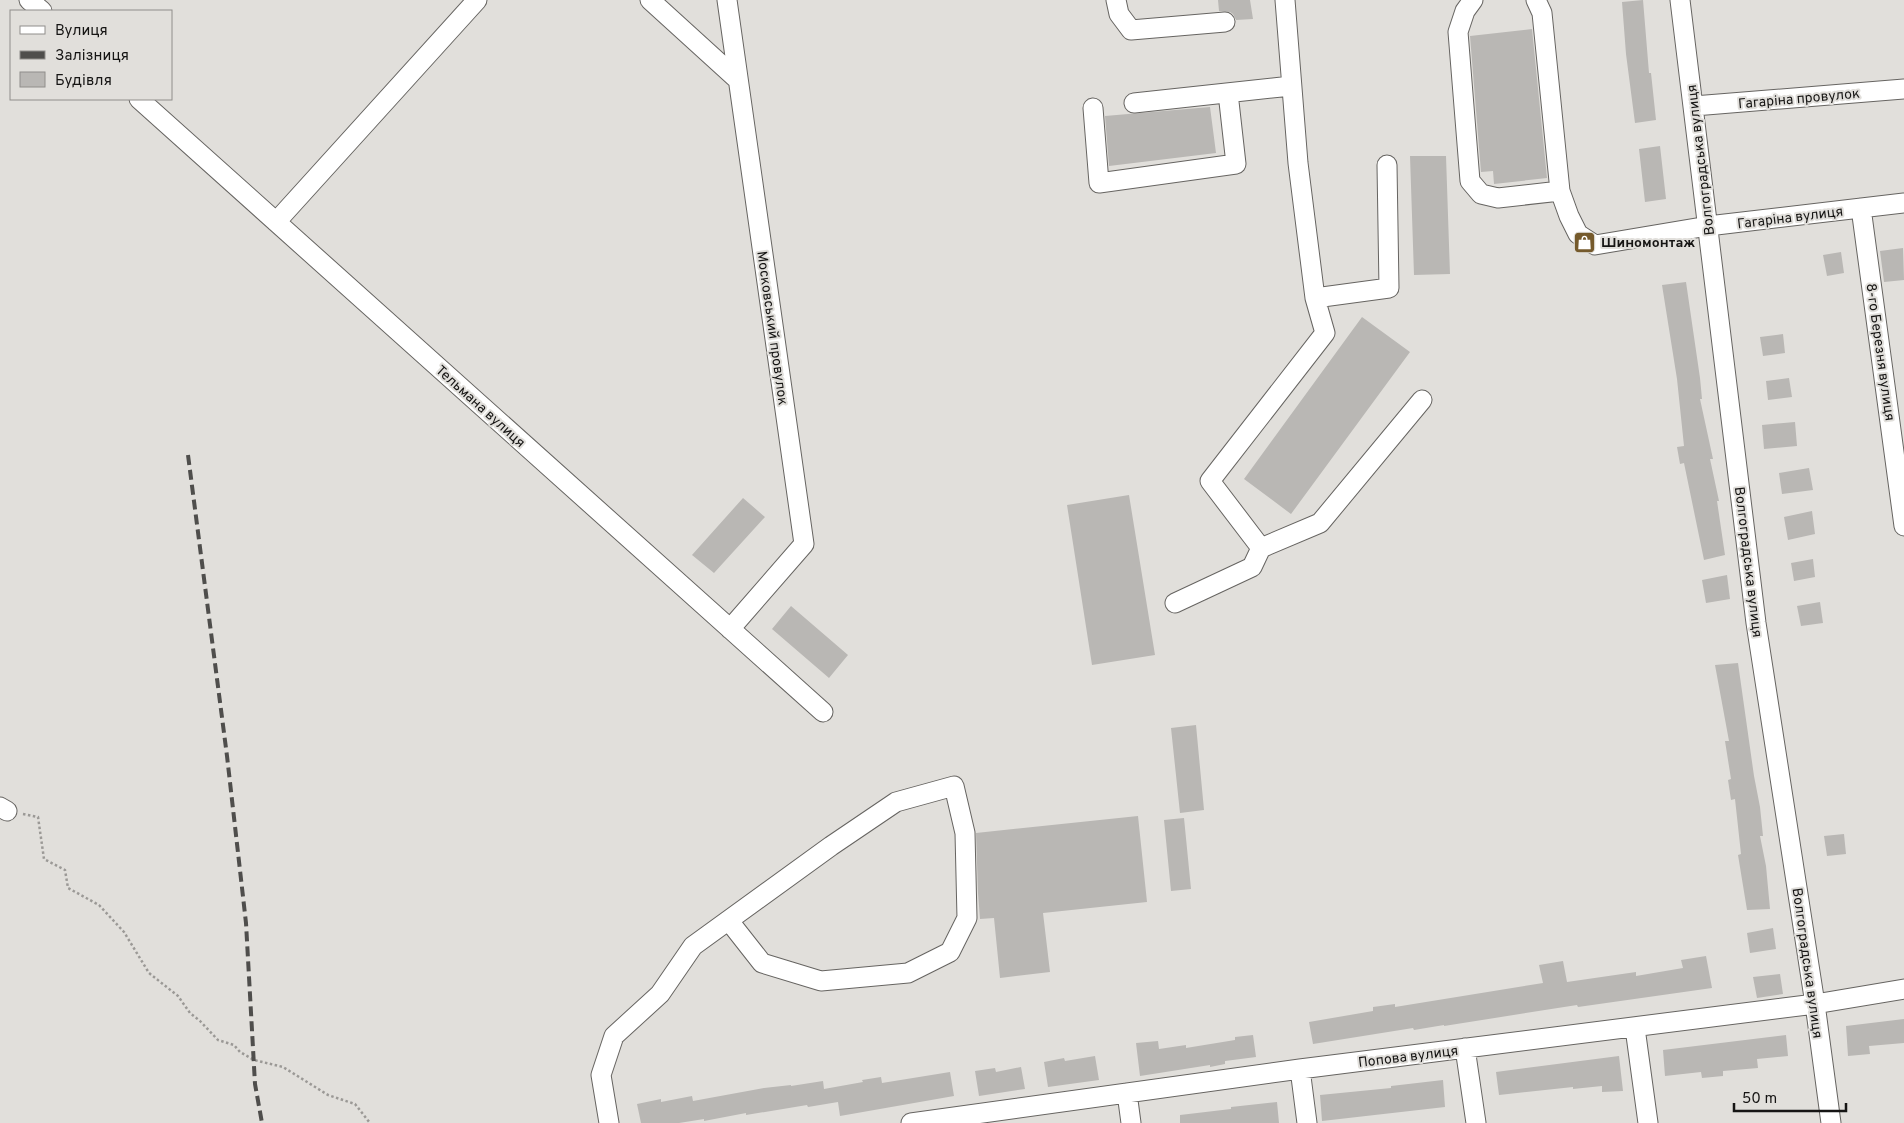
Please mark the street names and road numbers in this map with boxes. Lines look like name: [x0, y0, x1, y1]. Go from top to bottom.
street label: Волгоградська вулиця: [1684, 84, 1719, 236]
street label: Гагаріна провулок: [1738, 86, 1861, 113]
street label: Гагаріна вулиця: [1736, 204, 1844, 233]
street label: Московський провулок: [752, 250, 791, 406]
street label: 8-го Березня вулиця: [1861, 282, 1898, 422]
street label: Тельмана вулиця: [432, 362, 528, 452]
street label: Волгоградська вулиця: [1730, 486, 1765, 638]
street label: Волгоградська вулиця: [1788, 887, 1825, 1039]
street label: Попова вулиця: [1357, 1043, 1459, 1072]

